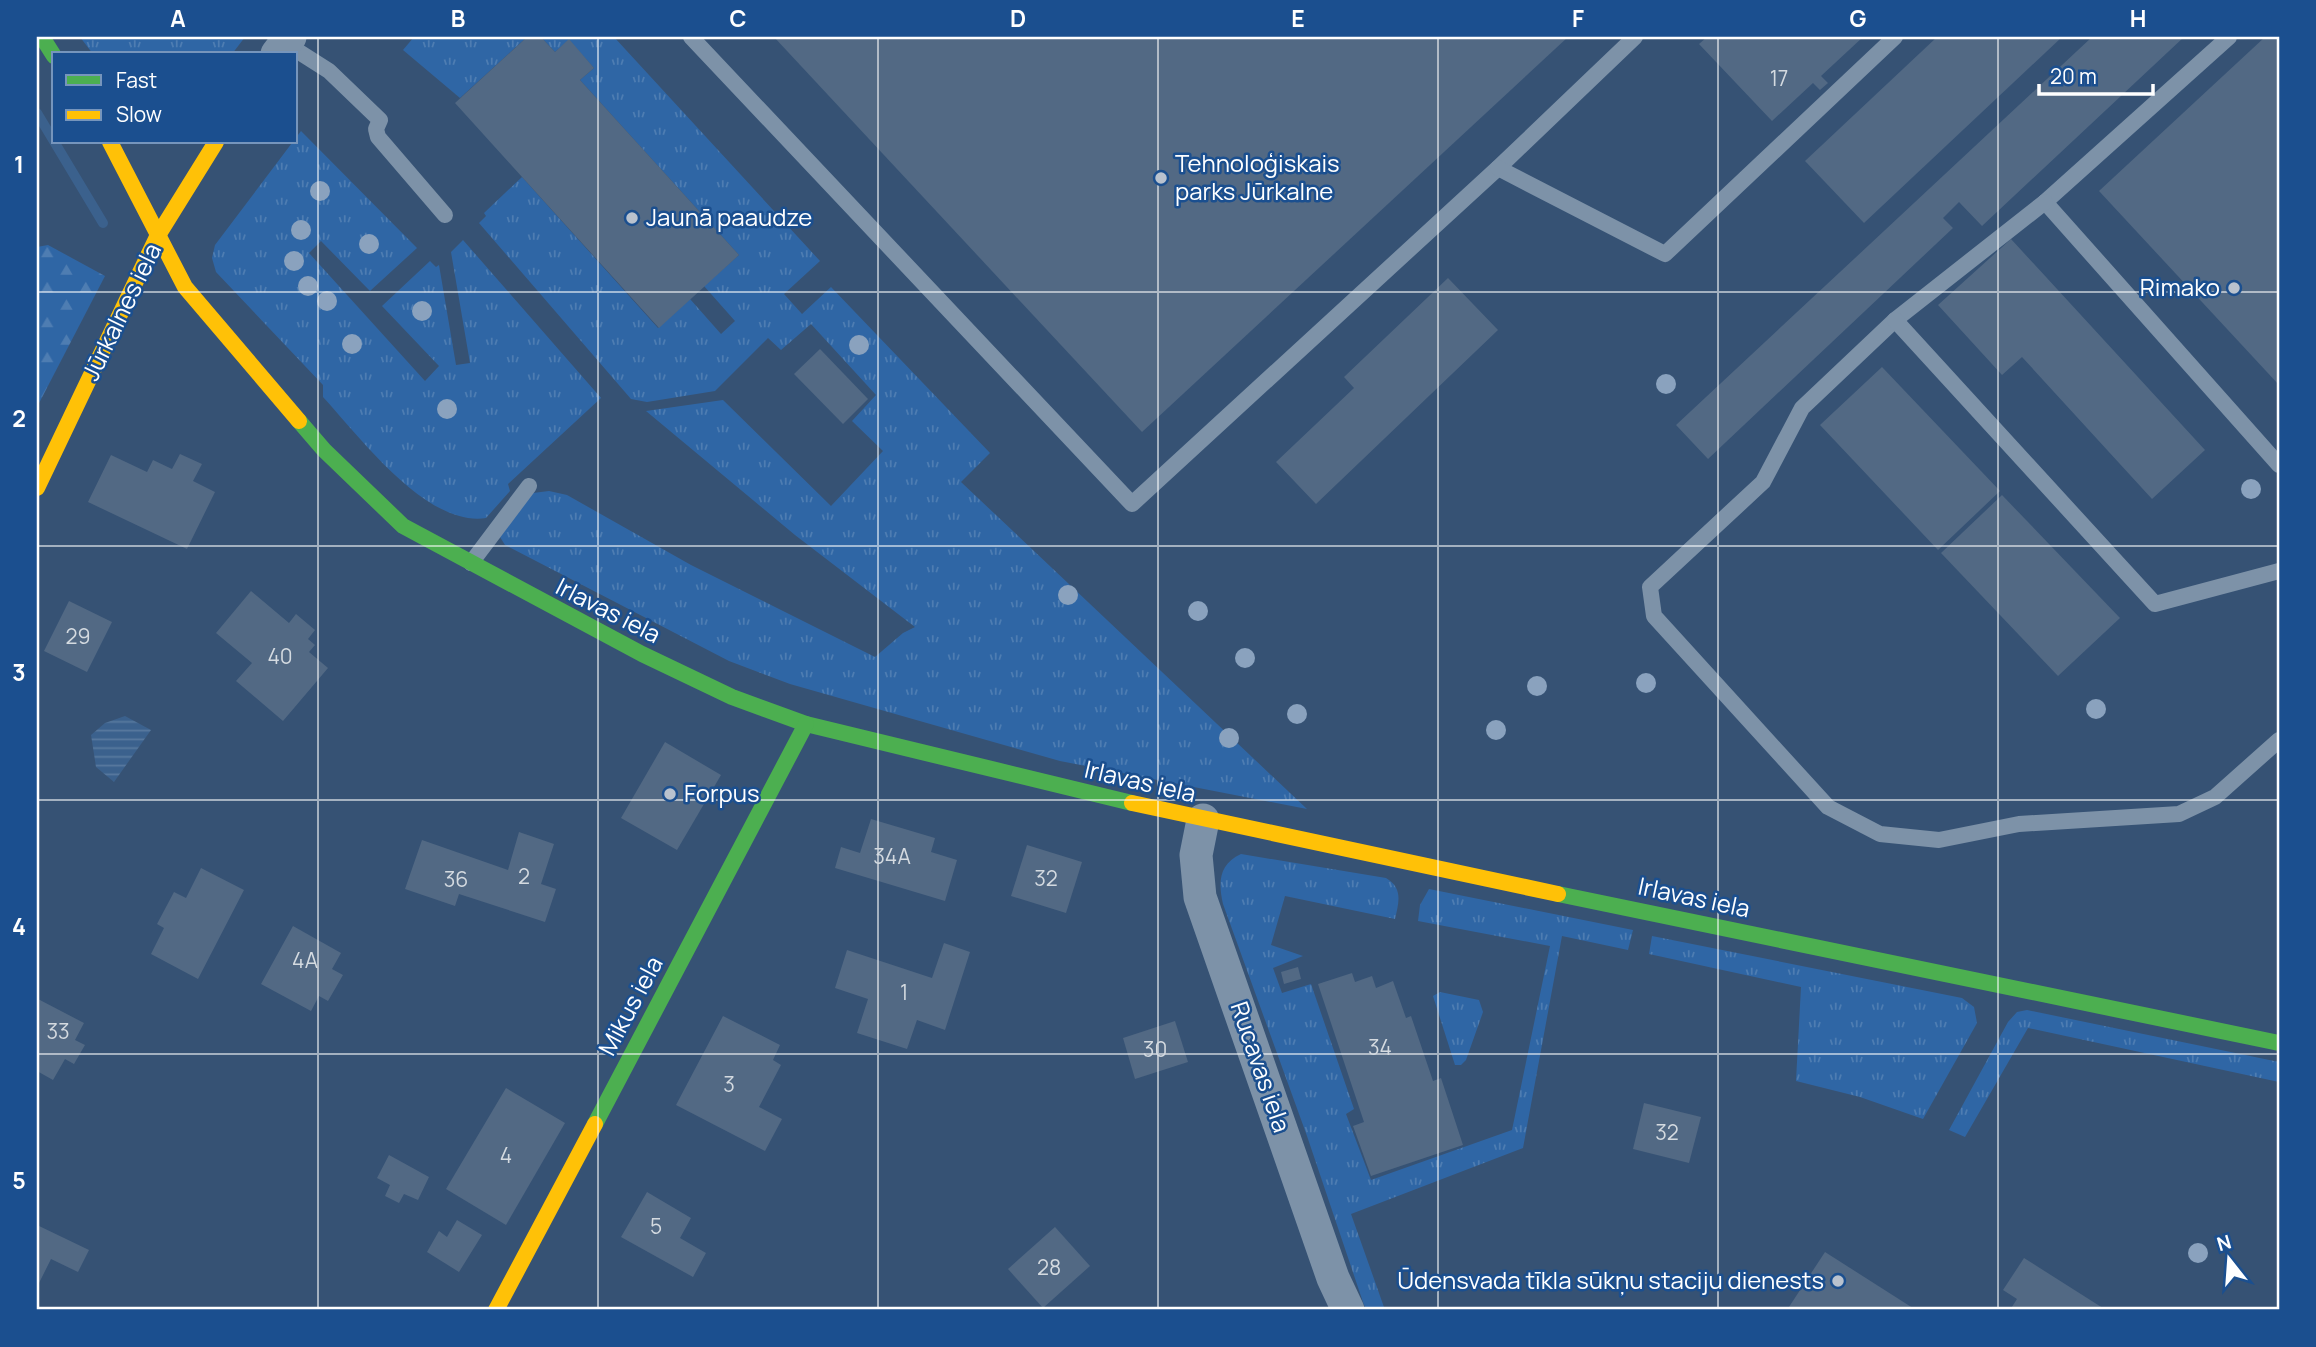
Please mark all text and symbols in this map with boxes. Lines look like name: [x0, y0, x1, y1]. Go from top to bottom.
text: A: [170, 2, 186, 34]
text: B: [451, 2, 465, 34]
text: C: [730, 2, 747, 34]
text: D: [1010, 2, 1026, 34]
text: E: [1291, 2, 1305, 34]
text: F: [1572, 2, 1584, 34]
text: G: [1850, 2, 1867, 34]
text: H: [2130, 2, 2146, 34]
legend: [52, 52, 298, 144]
scale bar: [2039, 52, 2153, 96]
text: 20 m: [2050, 62, 2097, 90]
house number: 17: [1770, 64, 1788, 92]
text: Fast: [116, 66, 157, 94]
text: Slow: [116, 100, 162, 128]
place label: Tehnoloģiskais parks Jūrkalne: [1175, 146, 1340, 207]
text: 1: [14, 148, 24, 180]
marker: Tehnoloģiskais parks Jūrkalne: [1153, 170, 1169, 186]
place label: Jaunā paaudze: [646, 200, 812, 233]
marker: Jaunā paaudze: [624, 210, 640, 226]
street label: Jūrkalnes iela: [73, 237, 168, 386]
place label: Rimako: [2140, 270, 2220, 303]
marker: Rimako: [2226, 280, 2242, 296]
text: 2: [12, 402, 26, 434]
street label: Irlavas iela: [551, 569, 667, 650]
house number: 29: [65, 622, 91, 650]
house number: 40: [267, 642, 293, 670]
text: 3: [12, 656, 26, 688]
street label: Irlavas iela: [1081, 752, 1199, 809]
place label: Forpus: [684, 776, 760, 809]
marker: Forpus: [662, 786, 678, 802]
house number: 34A: [873, 842, 911, 870]
house number: 2: [518, 862, 530, 890]
house number: 32: [1034, 864, 1058, 892]
house number: 36: [444, 865, 468, 893]
street label: Irlavas iela: [1635, 869, 1753, 924]
text: 4: [12, 910, 26, 942]
house number: 4A: [292, 946, 318, 974]
street label: Mikus iela: [590, 950, 670, 1061]
house number: 1: [900, 978, 908, 1006]
street label: Rucavas iela: [1224, 997, 1299, 1136]
house number: 33: [46, 1017, 70, 1045]
house number: 34: [1368, 1033, 1392, 1061]
house number: 30: [1143, 1035, 1167, 1063]
house number: 3: [723, 1070, 735, 1098]
house number: 32: [1655, 1118, 1679, 1146]
house number: 4: [500, 1141, 512, 1169]
text: 5: [12, 1164, 26, 1196]
house number: 5: [650, 1212, 662, 1240]
north arrow: [2194, 1224, 2264, 1294]
text: N: [2214, 1228, 2234, 1257]
house number: 28: [1037, 1253, 1061, 1281]
place label: Ūdensvada tīkla sūkņu staciju dienests: [1397, 1263, 1824, 1296]
marker: Ūdensvada tīkla sūkņu staciju dienests: [1830, 1273, 1846, 1289]

